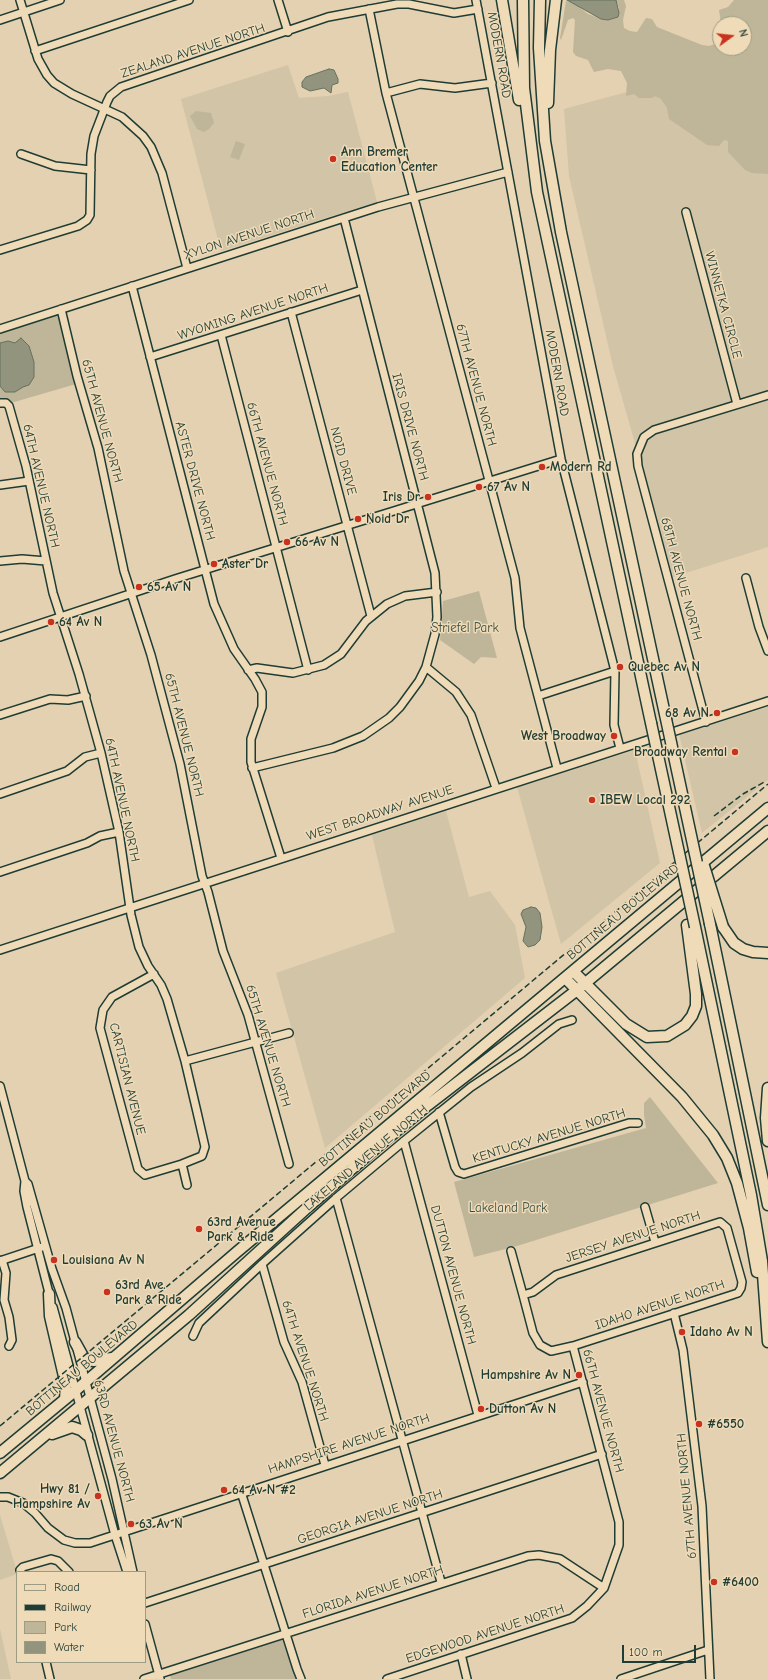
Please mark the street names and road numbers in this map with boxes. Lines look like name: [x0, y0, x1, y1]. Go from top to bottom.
street label: MODERN ROAD: [484, 10, 514, 100]
street label: ZEALAND AVENUE NORTH: [119, 20, 267, 82]
street label: XYLON AVENUE NORTH: [182, 207, 316, 263]
street label: WINNETKA CIRCLE: [701, 250, 745, 360]
street label: WYOMING AVENUE NORTH: [176, 280, 330, 344]
street label: 67TH AVENUE NORTH: [452, 322, 500, 448]
street label: MODERN ROAD: [542, 328, 572, 418]
street label: 65TH AVENUE NORTH: [78, 358, 126, 484]
street label: IRIS DRIVE NORTH: [388, 372, 432, 482]
street label: 66TH AVENUE NORTH: [243, 401, 291, 527]
street label: ASTER DRIVE NORTH: [172, 420, 218, 542]
street label: 64TH AVENUE NORTH: [19, 423, 63, 549]
street label: NOID DRIVE: [326, 425, 360, 497]
street label: 68TH AVENUE NORTH: [657, 516, 705, 642]
street label: 65TH AVENUE NORTH: [161, 672, 207, 798]
street label: 64TH AVENUE NORTH: [101, 737, 143, 863]
street label: WEST BROADWAY AVENUE: [305, 782, 455, 844]
street label: BOTTINEAU BOULEVARD: [564, 861, 682, 963]
street label: 65TH AVENUE NORTH: [242, 983, 294, 1109]
street label: CARTISIAN AVENUE: [106, 1021, 148, 1137]
street label: BOTTINEAU BOULEVARD: [316, 1068, 434, 1170]
street label: LAKELAND AVENUE NORTH: [301, 1102, 431, 1214]
street label: KENTUCKY AVENUE NORTH: [471, 1105, 627, 1167]
street label: DUTTON AVENUE NORTH: [427, 1203, 479, 1347]
street label: JERSEY AVENUE NORTH: [564, 1208, 702, 1266]
street label: IDAHO AVENUE NORTH: [593, 1277, 727, 1333]
street label: 64TH AVENUE NORTH: [278, 1299, 332, 1423]
street label: BOTTINEAU BOULEVARD: [23, 1317, 141, 1419]
street label: 66TH AVENUE NORTH: [579, 1348, 627, 1474]
street label: 63RD AVENUE NORTH: [90, 1378, 138, 1504]
street label: HAMPSHIRE AVENUE NORTH: [266, 1410, 432, 1478]
street label: 67TH AVENUE NORTH: [674, 1433, 700, 1559]
street label: GEORGIA AVENUE NORTH: [295, 1486, 445, 1548]
street label: FLORIDA AVENUE NORTH: [301, 1562, 445, 1622]
street label: EDGEWOOD AVENUE NORTH: [404, 1601, 566, 1667]

